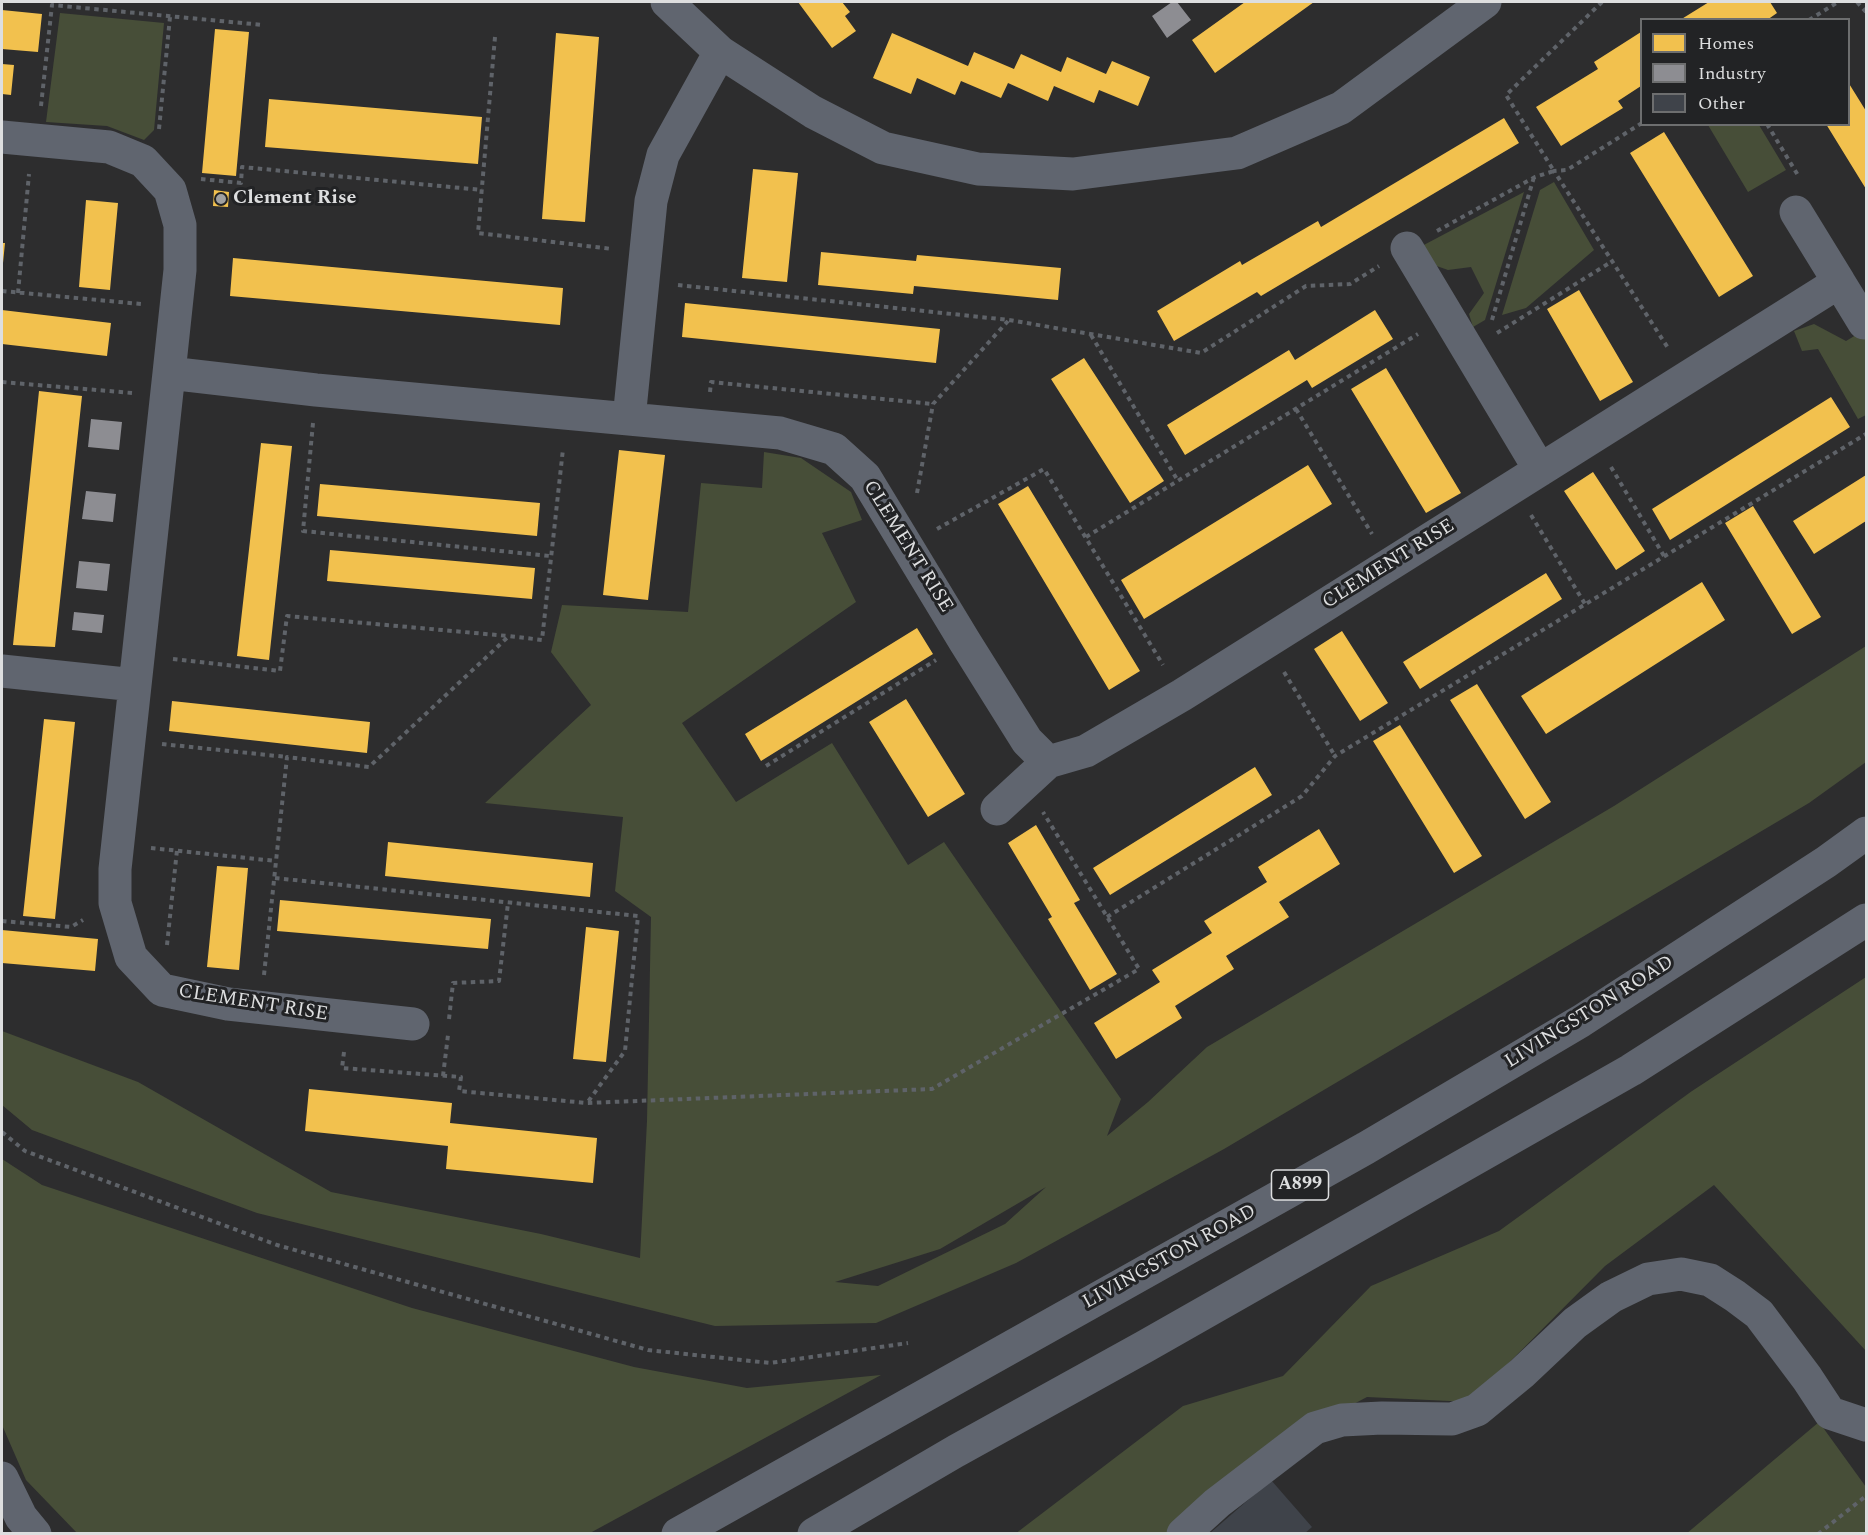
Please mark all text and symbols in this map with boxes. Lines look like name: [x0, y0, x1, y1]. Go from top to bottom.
legend: [1640, 18, 1850, 126]
text: Homes: [1698, 30, 1754, 57]
text: Industry: [1698, 60, 1766, 87]
text: Other: [1698, 90, 1745, 117]
place label: Clement Rise: [233, 187, 357, 211]
marker: Clement Rise: [214, 192, 228, 206]
street label: CLEMENT RISE: [857, 476, 957, 618]
street label: CLEMENT RISE: [1318, 515, 1460, 615]
street label: LIVINGSTON ROAD: [1501, 951, 1679, 1075]
street label: CLEMENT RISE: [176, 980, 330, 1028]
road number: A899: [1272, 1170, 1328, 1200]
street label: LIVINGSTON ROAD: [1079, 1200, 1261, 1316]

